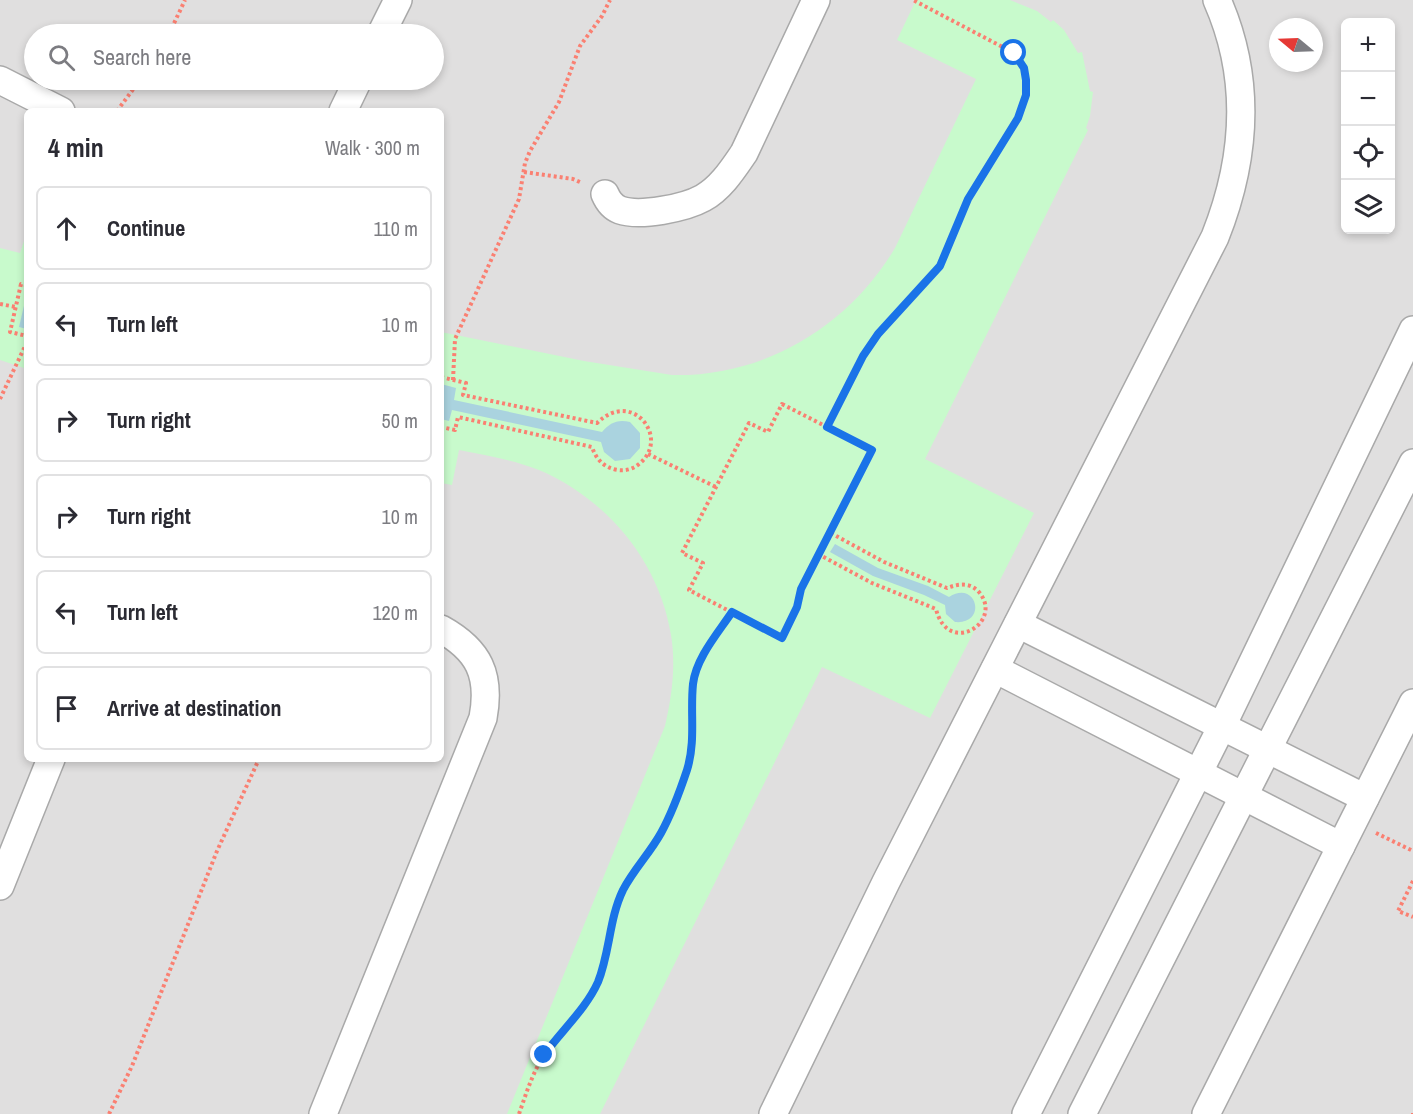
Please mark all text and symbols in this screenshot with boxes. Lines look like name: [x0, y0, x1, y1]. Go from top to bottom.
north arrow: [1269, 18, 1323, 72]
map controls: [1341, 18, 1395, 234]
button: +: [1341, 18, 1395, 72]
search box: [24, 24, 444, 90]
route start: [1000, 39, 1026, 65]
icon: search: [45, 41, 78, 74]
text: Search here: [93, 42, 191, 72]
button: −: [1341, 72, 1395, 126]
button: locate: [1341, 126, 1395, 180]
text: 4 min: [48, 130, 104, 165]
text: Walk · 300 m: [325, 134, 420, 161]
button: layers: [1341, 180, 1395, 234]
icon: ahead: [50, 212, 83, 245]
text: Continue: [107, 213, 185, 243]
text: 110 m: [374, 215, 418, 242]
icon: left: [50, 308, 83, 341]
text: Turn left: [107, 309, 178, 339]
text: 10 m: [382, 311, 418, 338]
icon: right: [50, 404, 83, 437]
text: Turn right: [107, 405, 191, 435]
text: 50 m: [382, 407, 418, 434]
icon: right: [50, 500, 83, 533]
text: Turn right: [107, 501, 191, 531]
text: 10 m: [382, 503, 418, 530]
icon: left: [50, 596, 83, 629]
text: Turn left: [107, 597, 178, 627]
text: 120 m: [372, 599, 418, 626]
icon: arrive: [50, 692, 83, 725]
text: Arrive at destination: [107, 693, 281, 723]
route end: [530, 1041, 556, 1067]

